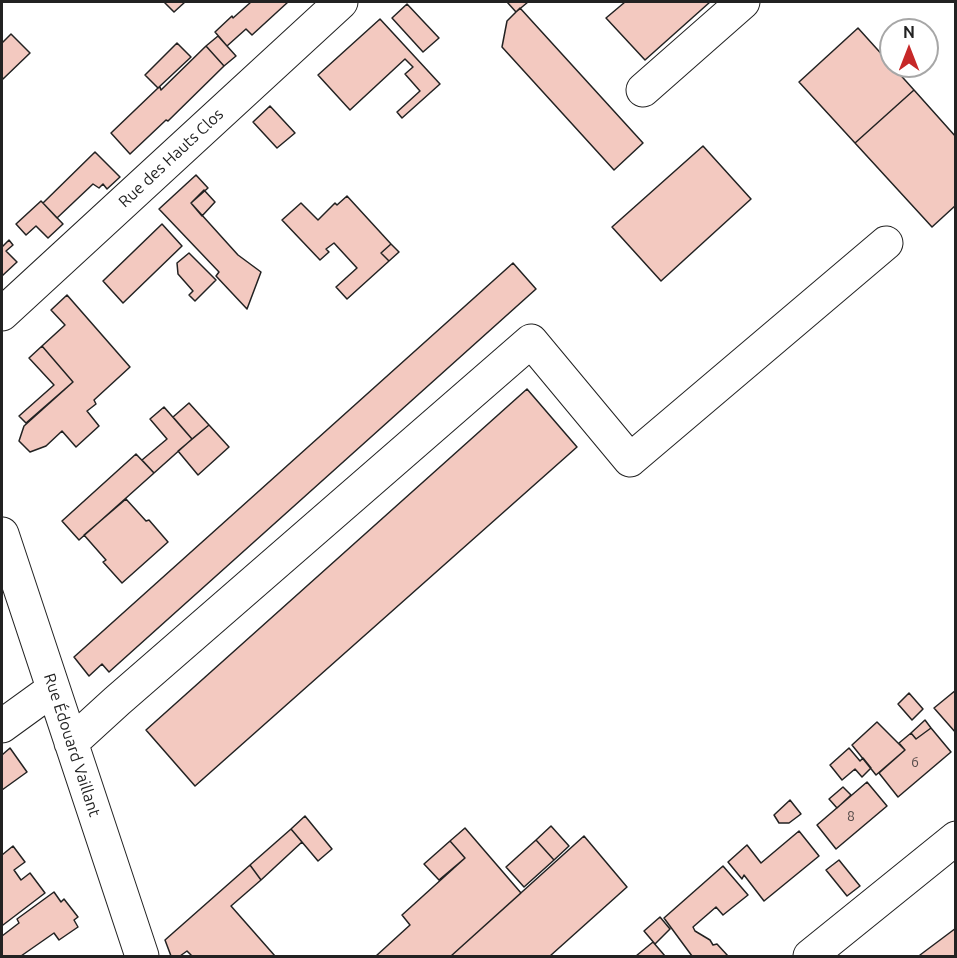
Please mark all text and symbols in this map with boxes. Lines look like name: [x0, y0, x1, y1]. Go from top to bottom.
north arrow: [879, 18, 939, 78]
text: N: [903, 23, 915, 41]
street label: Rue des Hauts Clos: [115, 105, 227, 211]
street label: Rue Édouard Vaillant: [40, 671, 104, 819]
house number: 6: [911, 754, 919, 770]
house number: 8: [847, 808, 855, 824]

